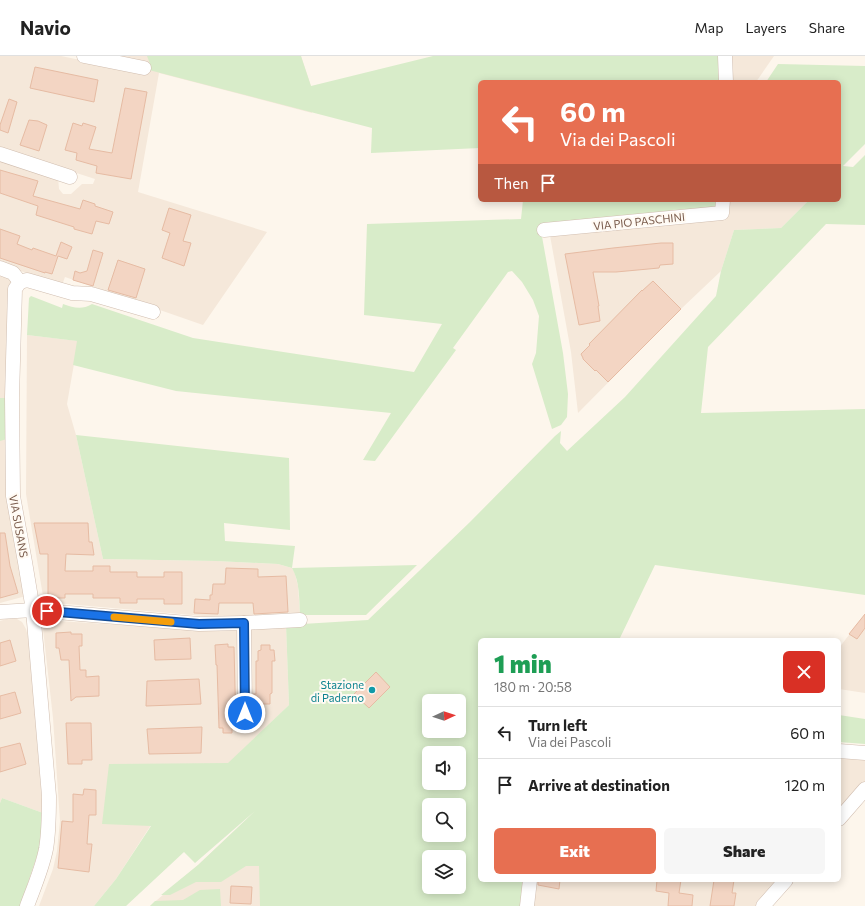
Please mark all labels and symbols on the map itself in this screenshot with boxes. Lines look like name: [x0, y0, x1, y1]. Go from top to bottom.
street label: VIA PIO PASCHINI: [593, 210, 685, 232]
street label: VIA SUSANS: [7, 494, 31, 558]
pin: [30, 594, 64, 628]
place label: Stazione di Paderno: [311, 678, 364, 704]
marker: Stazione di Paderno: [367, 685, 377, 695]
position arrow: [224, 692, 266, 734]
north arrow: [422, 694, 466, 738]

